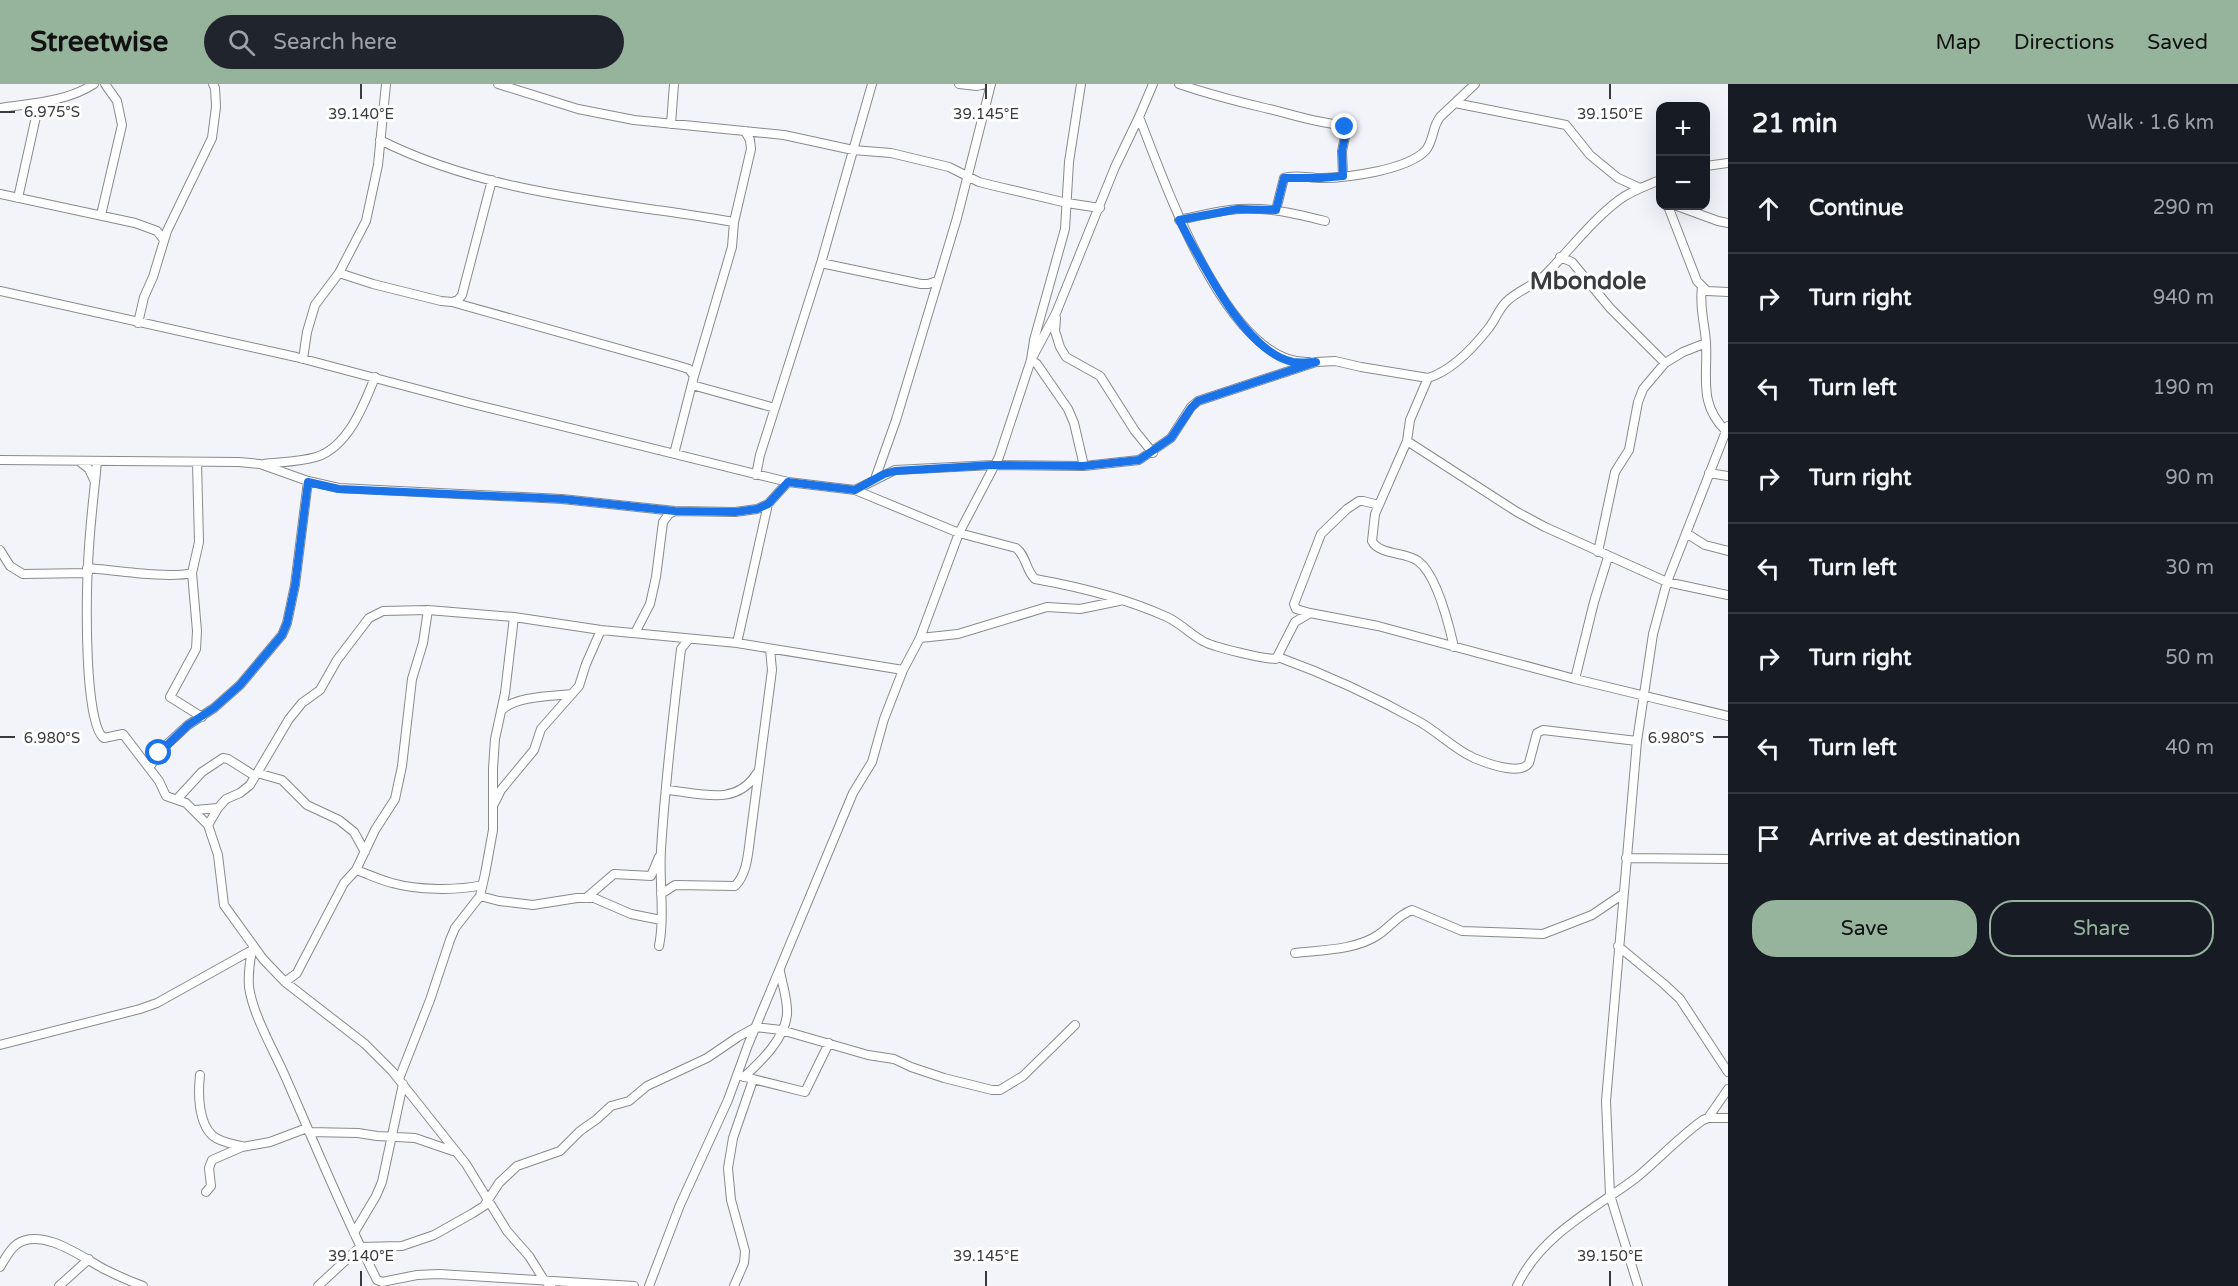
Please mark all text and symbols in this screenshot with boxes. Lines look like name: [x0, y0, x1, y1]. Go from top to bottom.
search box: [204, 15, 624, 69]
text: Streetwise: [30, 25, 168, 59]
icon: search: [225, 26, 258, 59]
text: Search here: [273, 29, 397, 55]
text: Map: [1935, 30, 1981, 55]
text: Directions: [2014, 30, 2114, 55]
text: Saved: [2147, 30, 2208, 55]
map controls: [1656, 102, 1710, 210]
button: +: [1656, 102, 1710, 156]
text: 6.975°S: [24, 103, 80, 121]
text: 39.140°E: [328, 105, 394, 123]
text: 39.145°E: [953, 105, 1019, 123]
text: 39.150°E: [1577, 105, 1643, 123]
text: 21 min: [1752, 108, 1838, 139]
text: Walk · 1.6 km: [2087, 111, 2214, 135]
route end: [1331, 113, 1357, 139]
button: −: [1656, 156, 1710, 210]
icon: ahead: [1752, 192, 1785, 225]
text: Continue: [1809, 195, 1904, 221]
text: 290 m: [2153, 196, 2214, 220]
district label: Mbondole: [1530, 267, 1647, 296]
icon: right: [1752, 282, 1785, 315]
text: Turn right: [1809, 285, 1911, 311]
text: 940 m: [2153, 286, 2214, 310]
icon: left: [1752, 372, 1785, 405]
text: Turn left: [1809, 375, 1897, 401]
text: 190 m: [2153, 376, 2214, 400]
icon: right: [1752, 462, 1785, 495]
text: Turn right: [1809, 465, 1911, 491]
text: 90 m: [2165, 466, 2214, 490]
icon: left: [1752, 552, 1785, 585]
text: Turn left: [1809, 555, 1897, 581]
text: 30 m: [2165, 556, 2214, 580]
icon: right: [1752, 642, 1785, 675]
text: Turn right: [1809, 645, 1911, 671]
text: 50 m: [2165, 646, 2214, 670]
text: 6.980°S: [24, 729, 80, 747]
text: 6.980°S: [1648, 729, 1704, 747]
icon: left: [1752, 732, 1785, 765]
text: Turn left: [1809, 735, 1897, 761]
text: 40 m: [2165, 736, 2214, 760]
route start: [145, 739, 171, 765]
icon: arrive: [1752, 822, 1785, 855]
text: Arrive at destination: [1809, 825, 2020, 851]
button: Save: [1752, 900, 1977, 957]
button: Share: [1989, 900, 2214, 957]
text: 39.140°E: [328, 1247, 394, 1265]
text: 39.145°E: [953, 1247, 1019, 1265]
text: 39.150°E: [1577, 1247, 1643, 1265]

